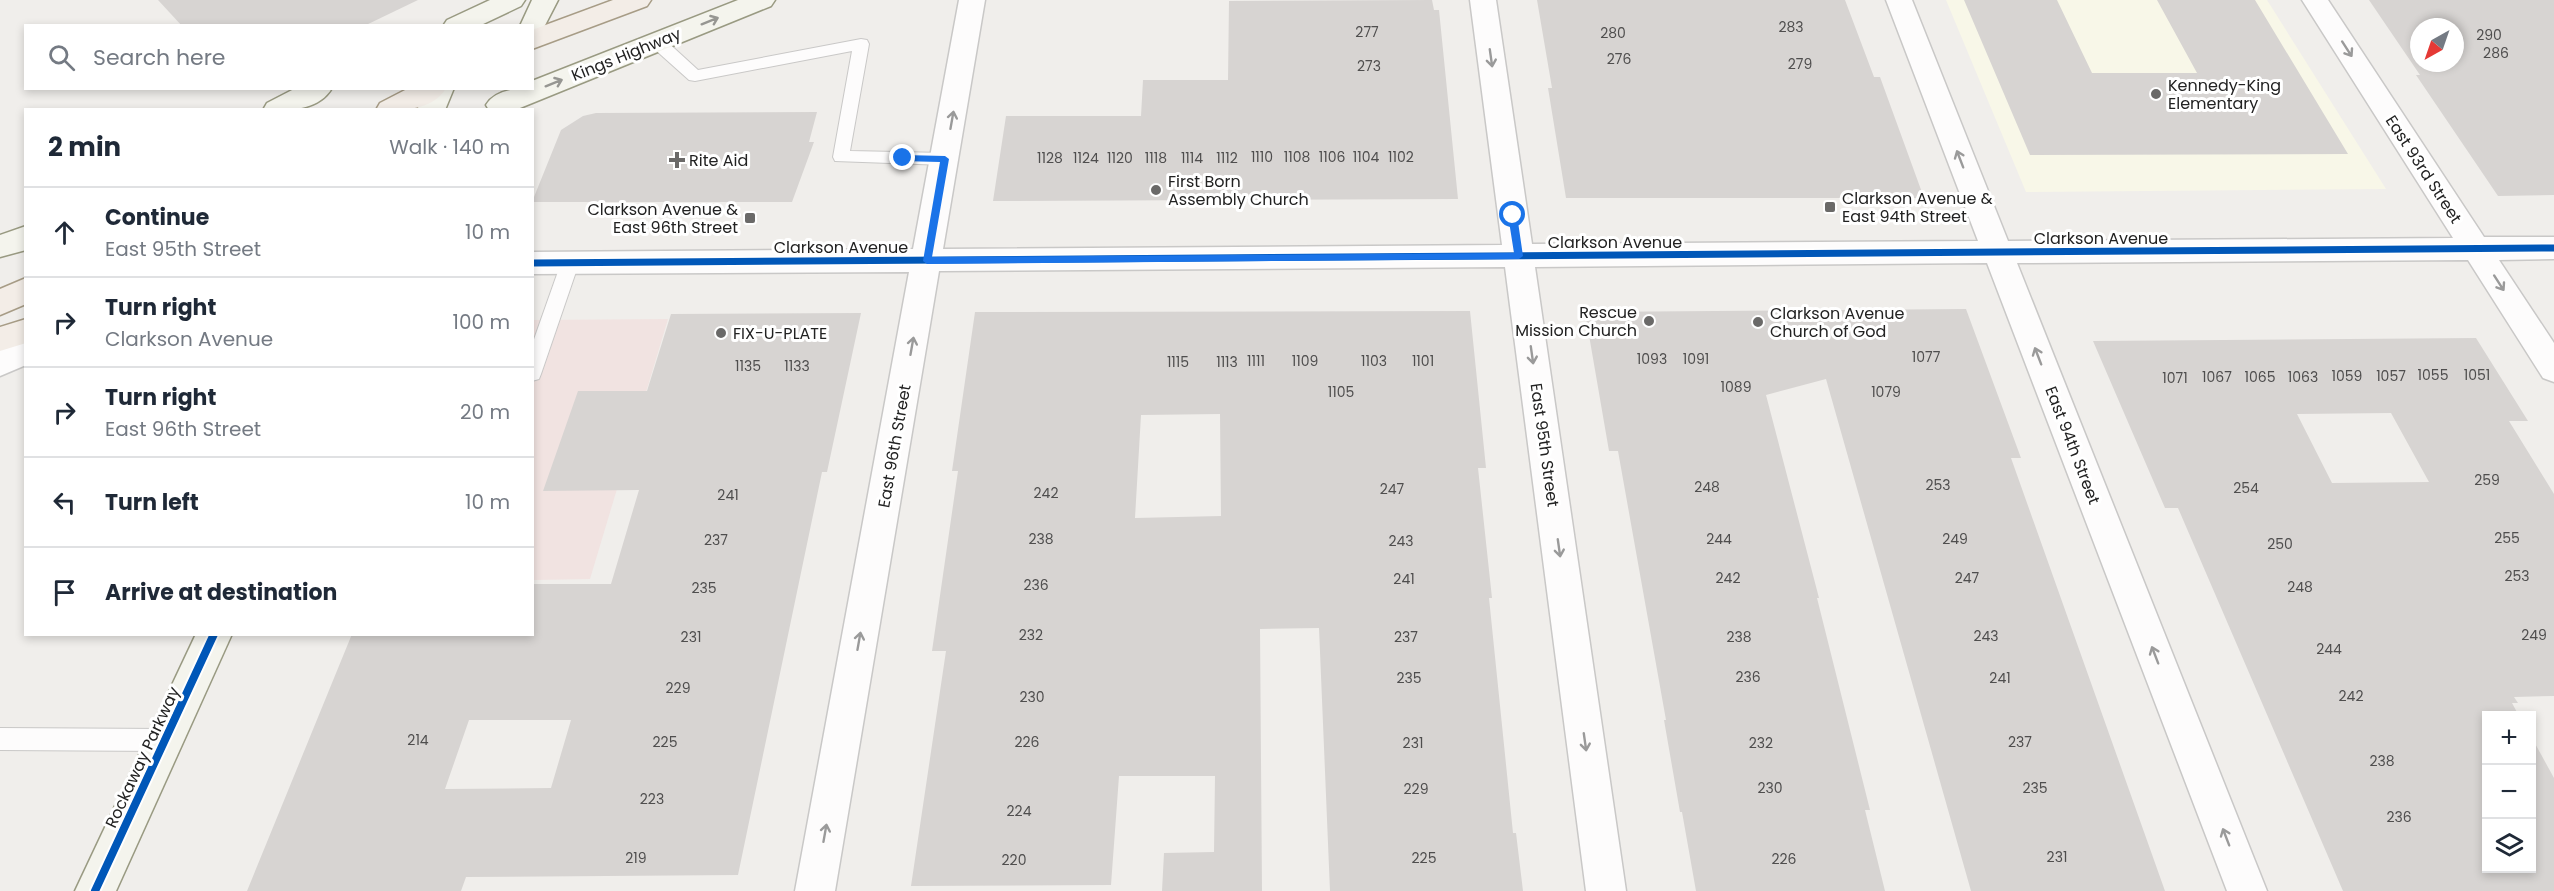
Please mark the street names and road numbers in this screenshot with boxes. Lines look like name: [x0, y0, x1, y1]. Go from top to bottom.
street label: Kings Highway: [568, 22, 684, 87]
street label: East 93rd Street: [2380, 111, 2467, 228]
street label: Clarkson Avenue: [2034, 227, 2168, 250]
street label: Clarkson Avenue: [1548, 231, 1682, 254]
street label: Clarkson Avenue: [774, 236, 908, 259]
street label: East 96th Street: [872, 382, 917, 510]
street label: East 95th Street: [1524, 382, 1565, 509]
street label: East 94th Street: [2039, 383, 2106, 508]
street label: Rockaway Parkway: [100, 683, 185, 831]

